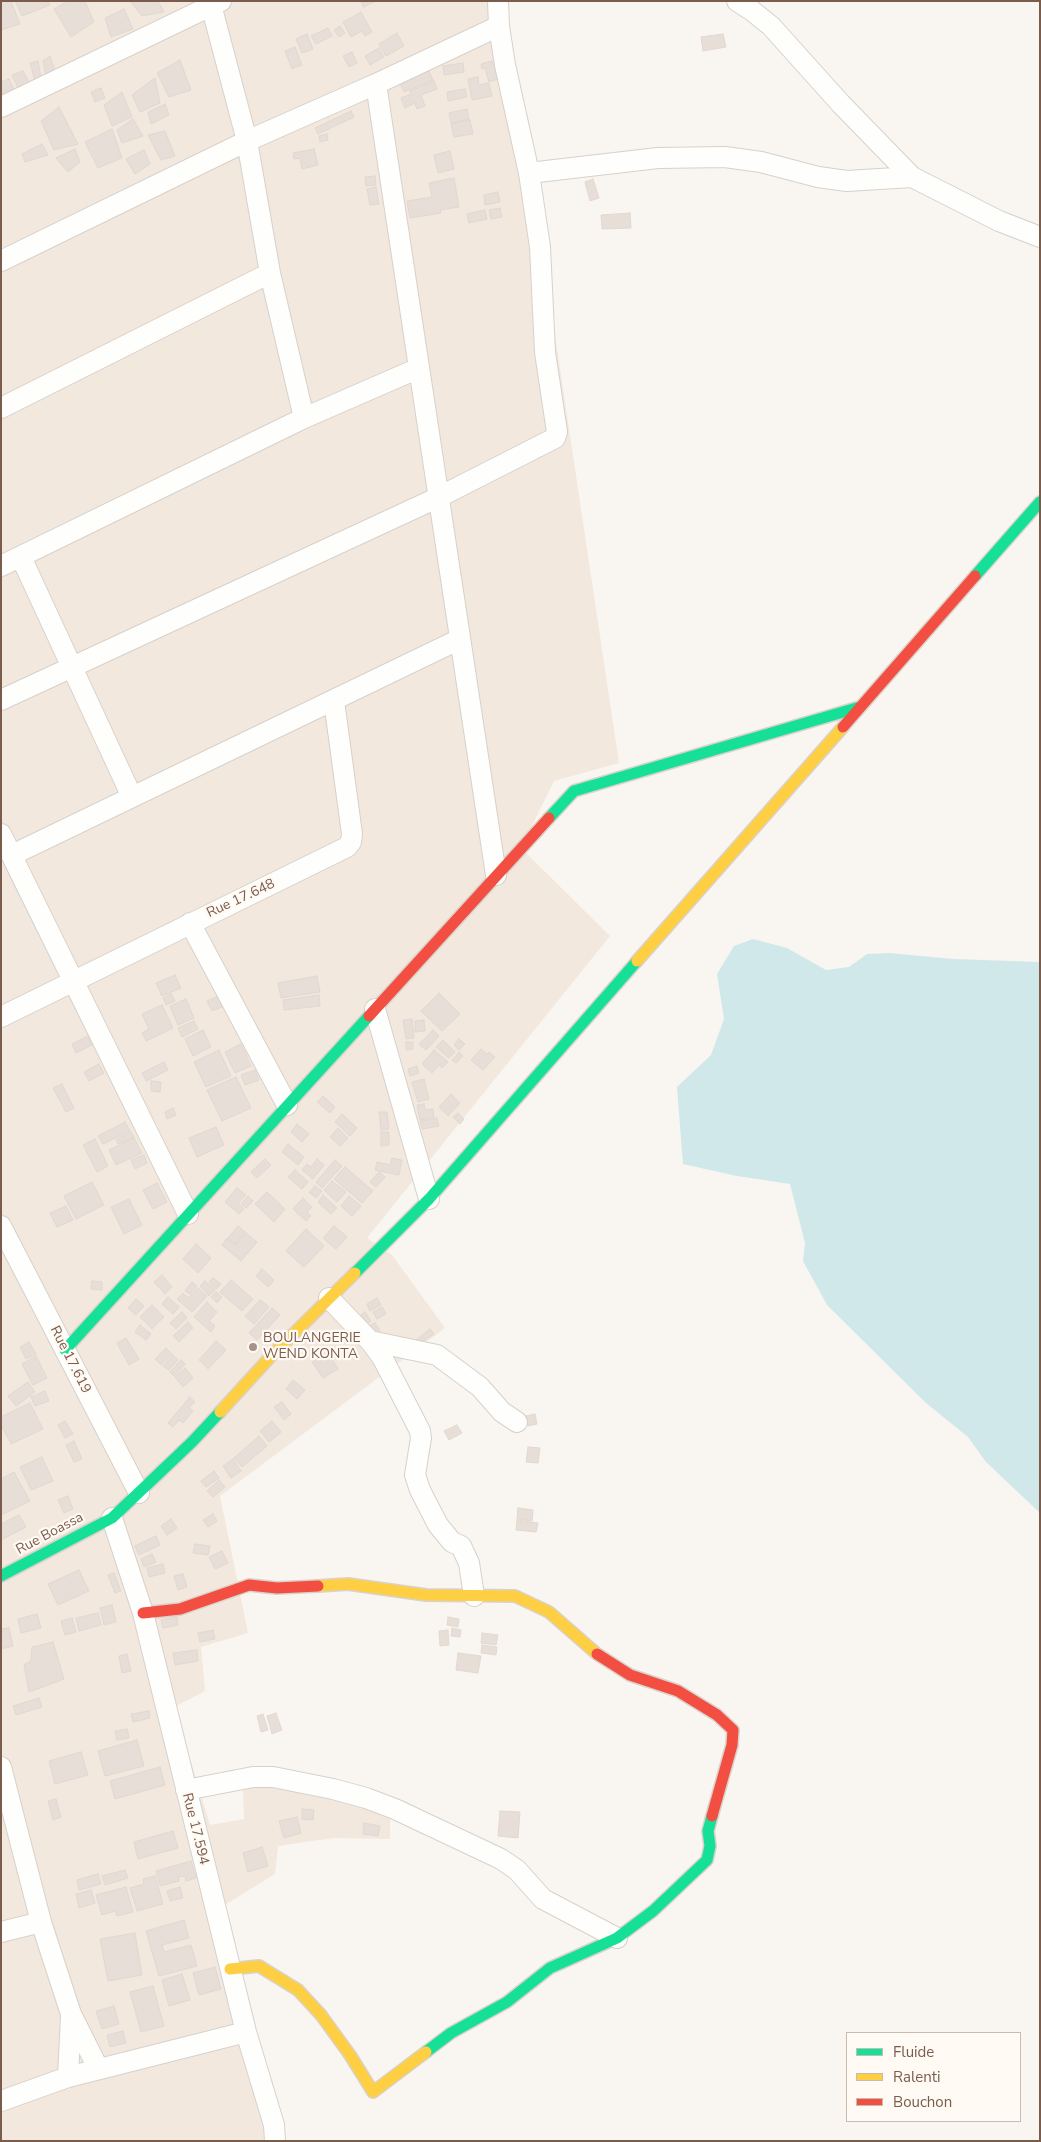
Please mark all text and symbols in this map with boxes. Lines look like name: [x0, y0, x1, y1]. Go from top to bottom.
street label: Rue 17.648: [204, 876, 278, 922]
street label: Rue 17.619: [46, 1323, 94, 1397]
place label: BOULANGERIE WEND KONTA: [263, 1331, 361, 1364]
marker: BOULANGERIE WEND KONTA: [247, 1341, 259, 1353]
street label: Rue Boassa: [13, 1509, 87, 1559]
street label: Rue 17.594: [178, 1791, 212, 1867]
legend: [846, 2032, 1021, 2122]
text: Fluide: [893, 2042, 934, 2062]
text: Ralenti: [893, 2067, 941, 2087]
text: Bouchon: [893, 2092, 952, 2112]

